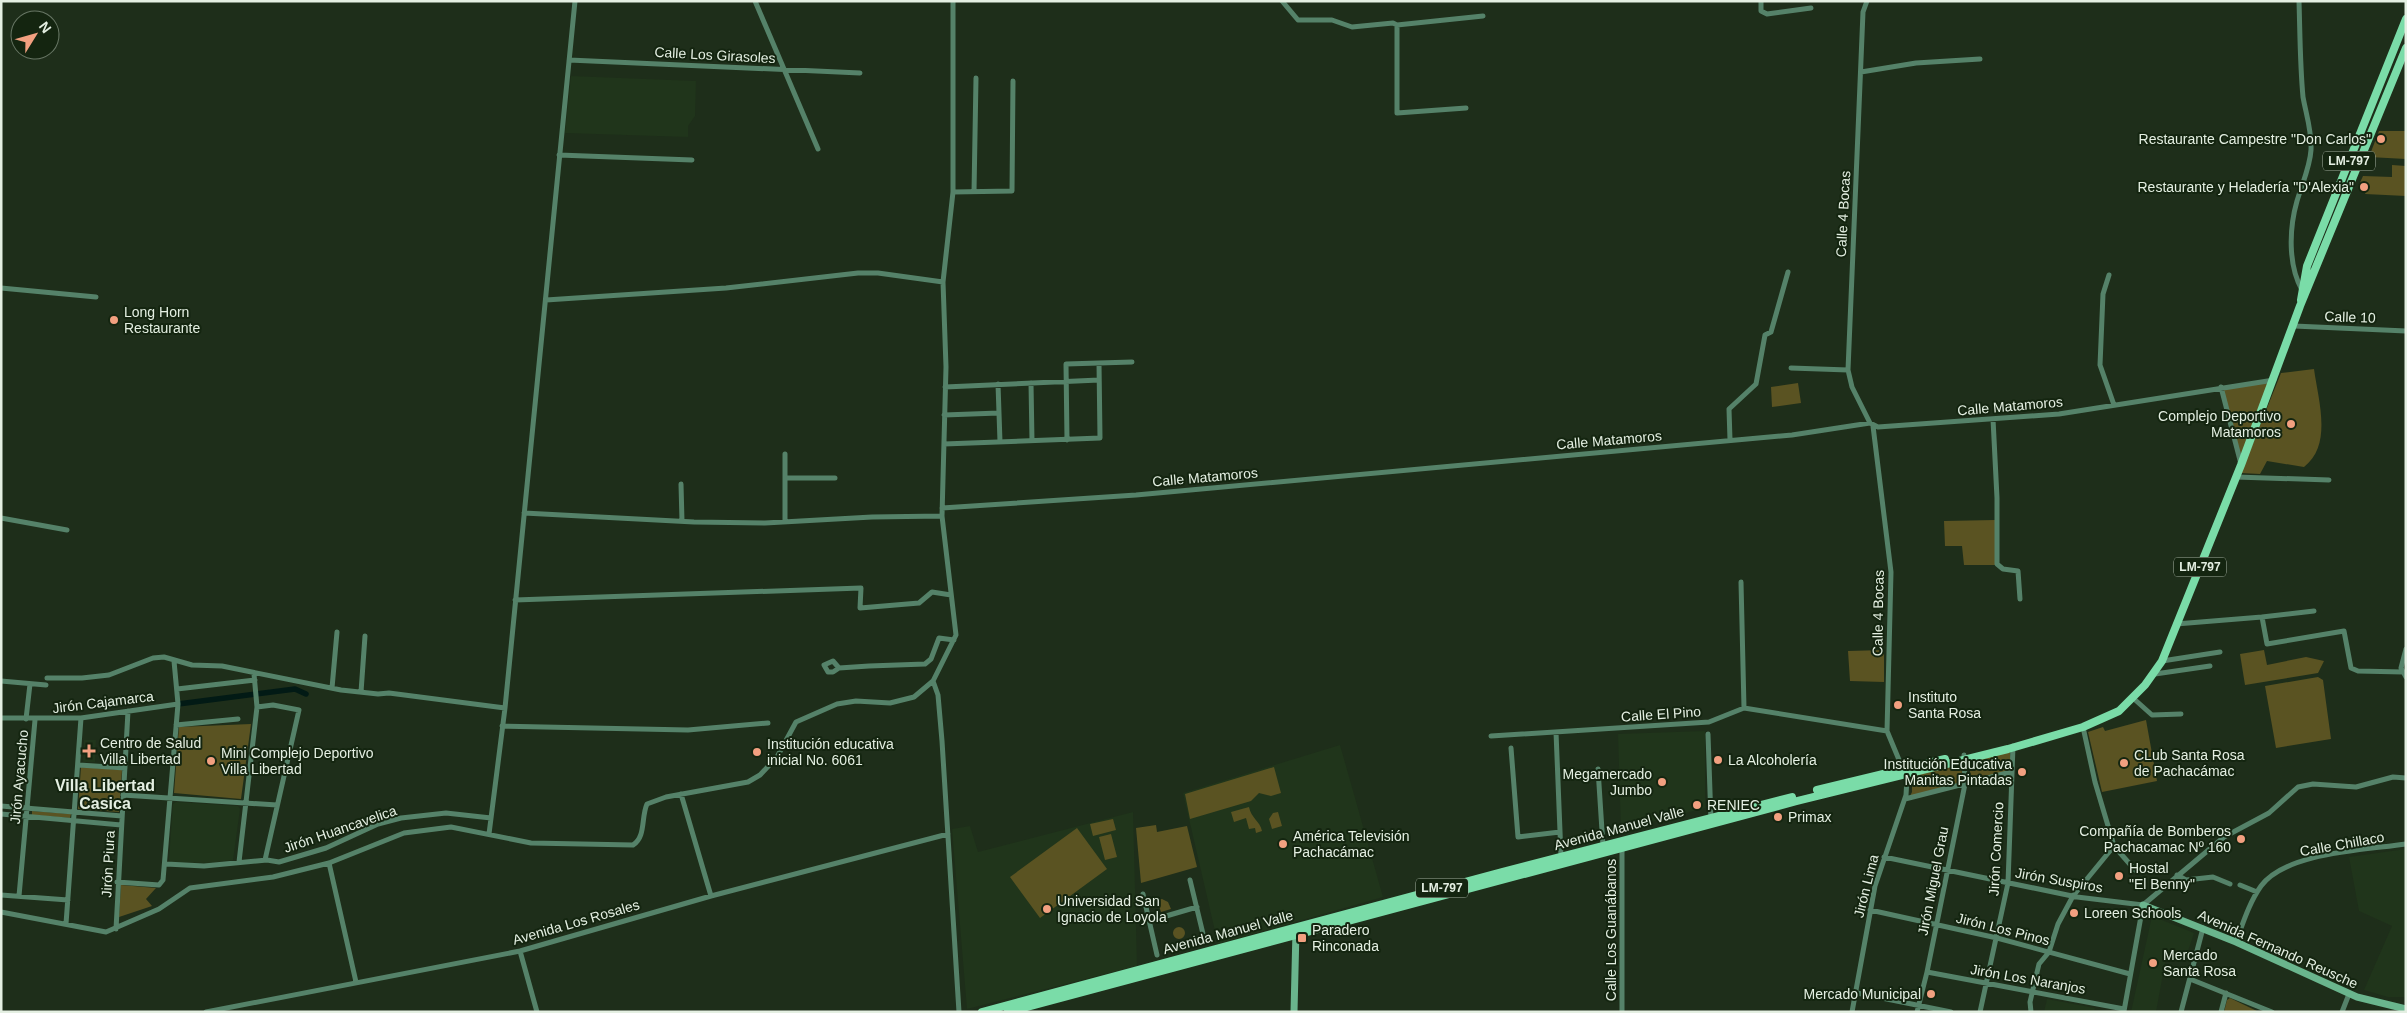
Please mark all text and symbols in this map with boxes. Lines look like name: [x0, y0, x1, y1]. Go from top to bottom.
north arrow: [10, 10, 60, 60]
text: N: [36, 18, 55, 36]
street label: Calle Los Girasoles: [654, 44, 776, 66]
place label: Restaurante Campestre "Don Carlos": [2139, 131, 2371, 147]
marker: Restaurante Campestre "Don Carlos": [2375, 133, 2387, 145]
road number: LM-797: [2323, 152, 2375, 170]
street label: Calle 4 Bocas: [1833, 170, 1853, 258]
place label: Restaurante y Heladería "D'Alexia": [2138, 179, 2354, 195]
marker: Restaurante y Heladería "D'Alexia": [2358, 181, 2370, 193]
place label: Long Horn Restaurante: [124, 304, 200, 336]
street label: Calle 10: [2324, 308, 2376, 326]
marker: Long Horn Restaurante: [108, 314, 120, 326]
street label: Calle Matamoros: [1957, 393, 2063, 419]
place label: Complejo Deportivo Matamoros: [2158, 408, 2281, 440]
marker: Complejo Deportivo Matamoros: [2285, 418, 2297, 430]
street label: Calle Matamoros: [1556, 427, 1662, 453]
street label: Calle Matamoros: [1152, 464, 1258, 490]
road number: LM-797: [2174, 558, 2226, 576]
street label: Calle 4 Bocas: [1869, 570, 1887, 656]
street label: Jirón Cajamarca: [51, 688, 155, 716]
place label: Instituto Santa Rosa: [1908, 689, 1981, 721]
marker: Instituto Santa Rosa: [1892, 699, 1904, 711]
street label: Calle El Pino: [1620, 703, 1702, 725]
street label: Jirón Ayacucho: [7, 729, 31, 825]
place label: Centro de Salud Villa Libertad: [100, 735, 201, 767]
place label: Institución educativa inicial No. 6061: [767, 736, 894, 768]
marker: Centro de Salud Villa Libertad: [82, 744, 96, 758]
place label: Mini Complejo Deportivo Villa Libertad: [221, 745, 374, 777]
marker: Institución educativa inicial No. 6061: [751, 746, 763, 758]
place label: CLub Santa Rosa de Pachacámac: [2134, 747, 2245, 779]
place label: La Alcoholería: [1728, 752, 1817, 768]
marker: La Alcoholería: [1712, 754, 1724, 766]
marker: Mini Complejo Deportivo Villa Libertad: [205, 755, 217, 767]
place label: Institución Educativa Manitas Pintadas: [1884, 756, 2012, 788]
marker: CLub Santa Rosa de Pachacámac: [2118, 757, 2130, 769]
place label: Megamercado Jumbo: [1563, 766, 1652, 798]
marker: Institución Educativa Manitas Pintadas: [2016, 766, 2028, 778]
marker: Megamercado Jumbo: [1656, 776, 1668, 788]
district label: Villa Libertad Casica: [55, 777, 155, 812]
place label: RENIEC: [1707, 797, 1760, 813]
marker: RENIEC: [1691, 799, 1703, 811]
street label: Jirón Comercio: [1986, 801, 2006, 896]
street label: Jirón Huancavelica: [281, 802, 399, 856]
street label: Avenida Manuel Valle: [1552, 803, 1686, 853]
place label: Primax: [1788, 809, 1832, 825]
marker: Primax: [1772, 811, 1784, 823]
place label: Compañía de Bomberos Pachacamac Nº 160: [2079, 823, 2231, 855]
street label: Jirón Miguel Grau: [1915, 825, 1951, 937]
place label: América Televisión Pachacámac: [1293, 828, 1409, 860]
street label: Calle Chillaco: [2298, 829, 2386, 859]
street label: Jirón Piura: [98, 830, 118, 898]
marker: Compañía de Bomberos Pachacamac Nº 160: [2235, 833, 2247, 845]
marker: América Televisión Pachacámac: [1277, 838, 1289, 850]
street label: Jirón Lima: [1850, 853, 1882, 919]
street label: Calle Los Guanábanos: [1603, 859, 1619, 1001]
place label: Hostal "El Benny": [2129, 860, 2195, 892]
street label: Jirón Suspiros: [2014, 864, 2104, 896]
marker: Hostal "El Benny": [2113, 870, 2125, 882]
road number: LM-797: [1416, 878, 1468, 898]
place label: Universidad San Ignacio de Loyola: [1057, 893, 1167, 925]
street label: Avenida Los Rosales: [511, 896, 641, 948]
marker: Universidad San Ignacio de Loyola: [1041, 903, 1053, 915]
place label: Loreen Schools: [2084, 905, 2181, 921]
street label: Avenida Fernando Reusche: [2196, 906, 2361, 992]
street label: Avenida Manuel Valle: [1161, 907, 1295, 957]
marker: Loreen Schools: [2068, 907, 2080, 919]
street label: Jirón Los Pinos: [1955, 910, 2051, 948]
place label: Paradero Rinconada: [1312, 922, 1379, 954]
marker: Paradero Rinconada: [1296, 932, 1308, 944]
place label: Mercado Santa Rosa: [2163, 947, 2236, 979]
marker: Mercado Santa Rosa: [2147, 957, 2159, 969]
street label: Jirón Los Naranjos: [1969, 961, 2087, 997]
place label: Mercado Municipal: [1804, 986, 1921, 1002]
marker: Mercado Municipal: [1925, 988, 1937, 1000]

